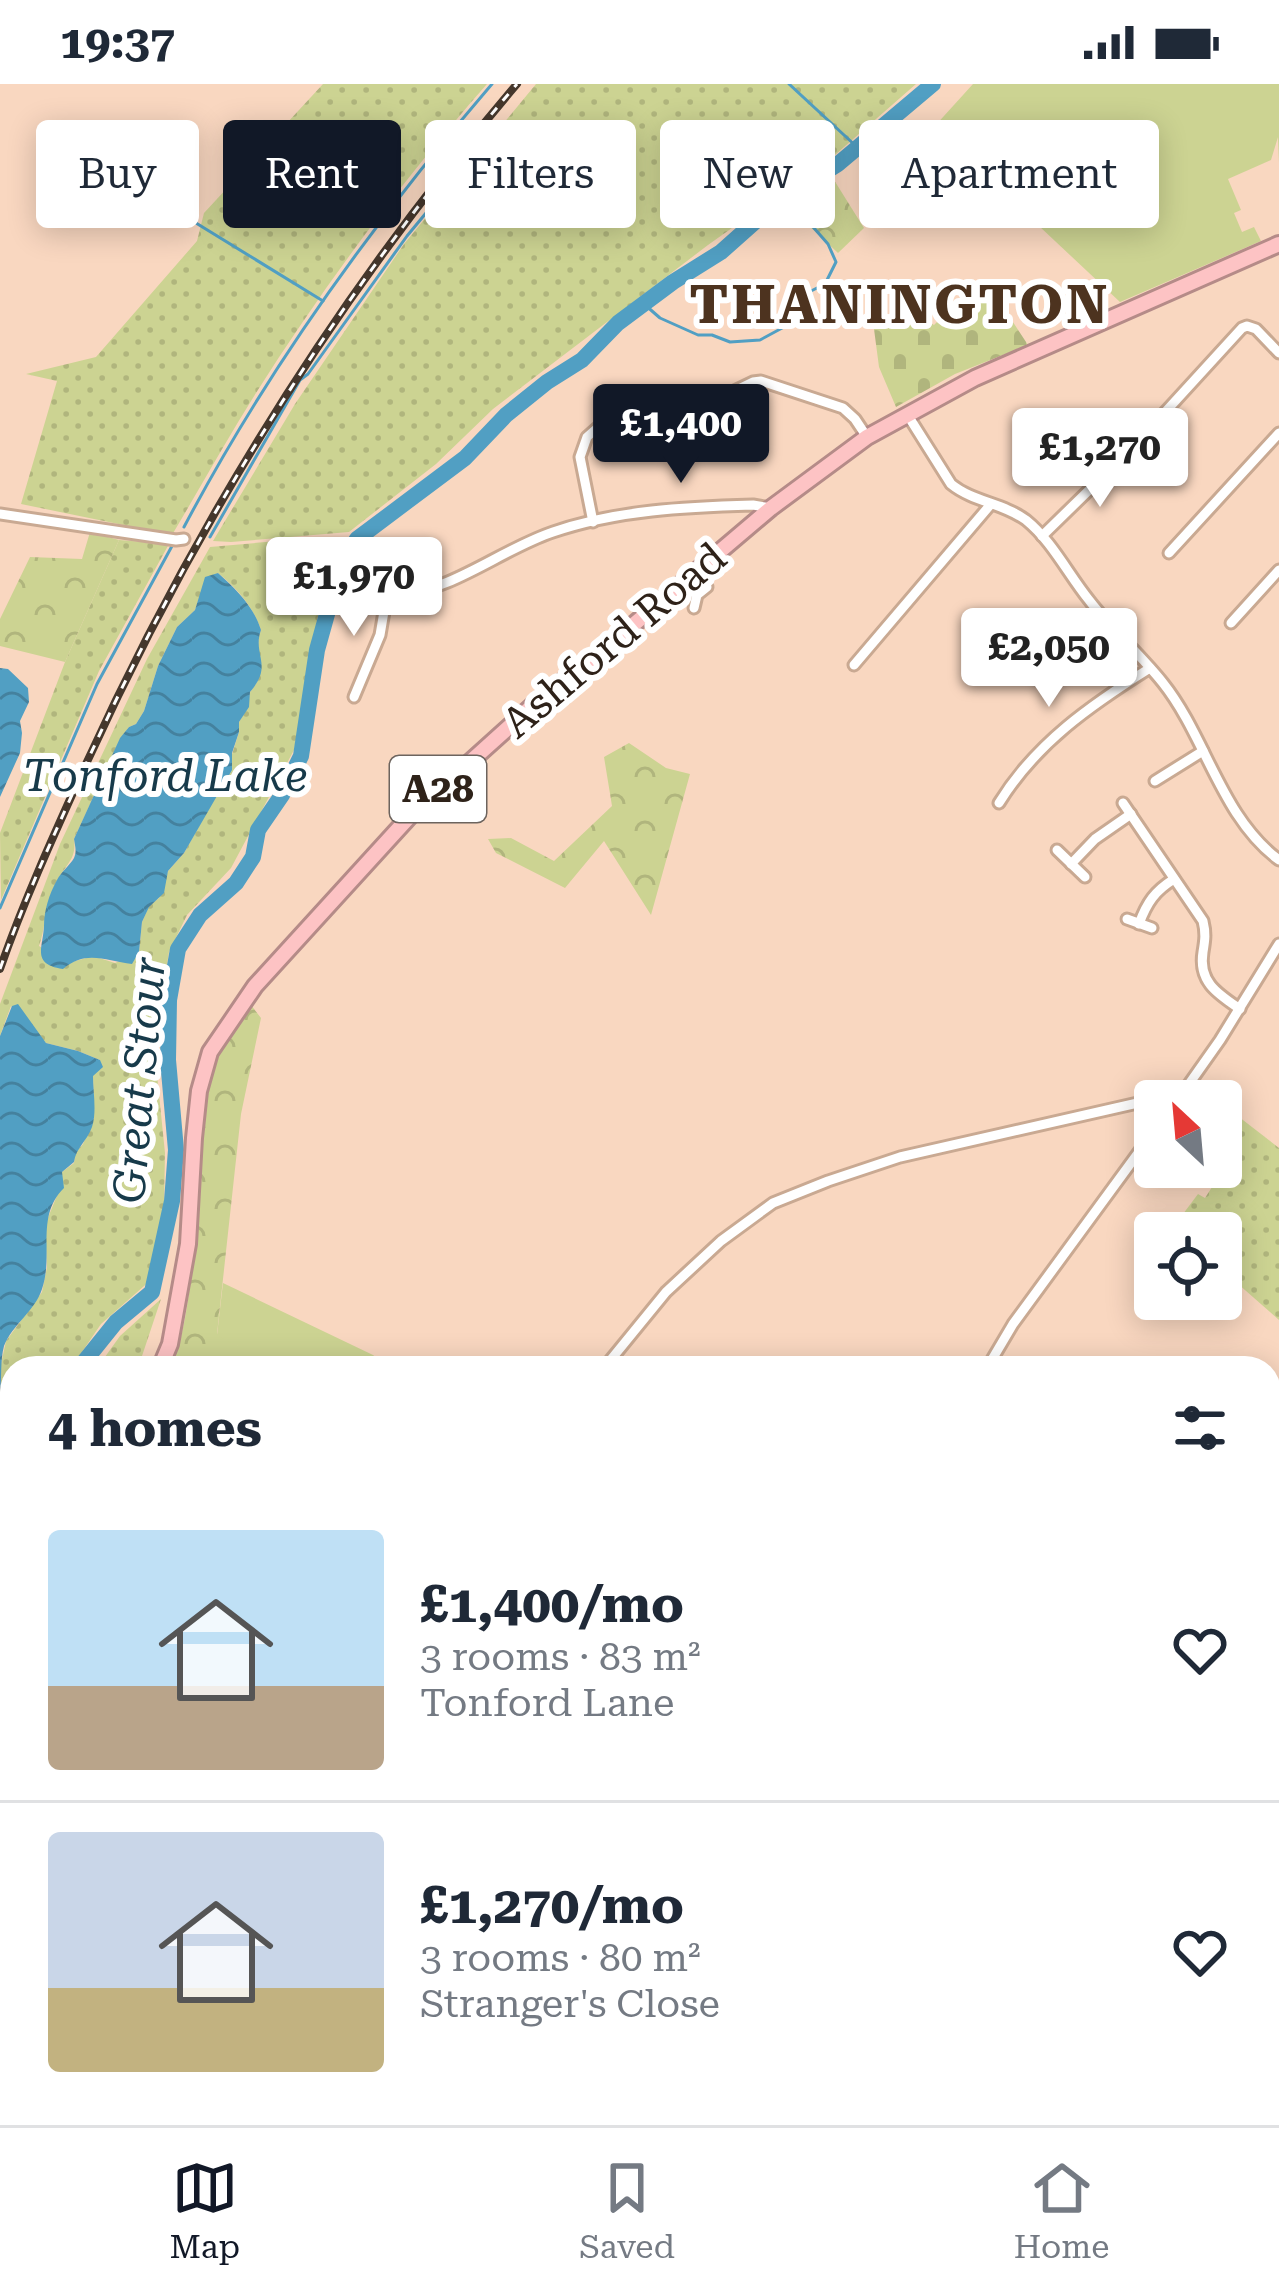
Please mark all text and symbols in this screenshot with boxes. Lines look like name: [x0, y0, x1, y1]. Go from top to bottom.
text: 19:37: [60, 16, 175, 69]
chip: Buy: [36, 120, 199, 228]
chip: Rent: [223, 120, 401, 228]
chip: Filters: [425, 120, 636, 228]
chip: New: [660, 120, 835, 228]
chip: Apartment: [859, 120, 1159, 228]
district label: THANINGTON: [689, 273, 1111, 336]
pin: £1,400: [583, 384, 779, 486]
text: £1,400: [620, 400, 742, 446]
pin: £1,270: [1002, 408, 1198, 510]
text: £1,270: [1039, 424, 1161, 470]
street label: Ashford Road: [492, 532, 736, 748]
pin: £1,970: [256, 537, 452, 639]
text: £1,970: [293, 553, 415, 599]
pin: £2,050: [951, 608, 1147, 710]
text: £2,050: [988, 624, 1110, 670]
water label: Tonford Lake: [23, 749, 307, 802]
road number: A28: [390, 756, 486, 822]
water label: Great Stour: [102, 954, 176, 1205]
north arrow: [1134, 1080, 1242, 1188]
map controls: [1134, 1080, 1242, 1320]
button: locate: [1134, 1212, 1242, 1320]
icon: filters: [1167, 1395, 1233, 1461]
text: 4 homes: [48, 1399, 262, 1458]
text: £1,400/mo: [420, 1575, 684, 1634]
icon: home: [144, 1578, 288, 1722]
icon: heart: [1167, 1617, 1233, 1683]
text: 3 rooms · 83 m²: [420, 1634, 701, 1680]
text: Tonford Lane: [420, 1680, 674, 1726]
text: £1,270/mo: [420, 1876, 684, 1935]
icon: home: [144, 1880, 288, 2024]
icon: heart: [1167, 1919, 1233, 1985]
text: 3 rooms · 80 m²: [420, 1935, 701, 1981]
text: Stranger's Close: [420, 1981, 720, 2027]
tab: Map: [170, 2155, 240, 2266]
tab: Saved: [579, 2155, 675, 2266]
tab: Home: [1014, 2155, 1109, 2266]

